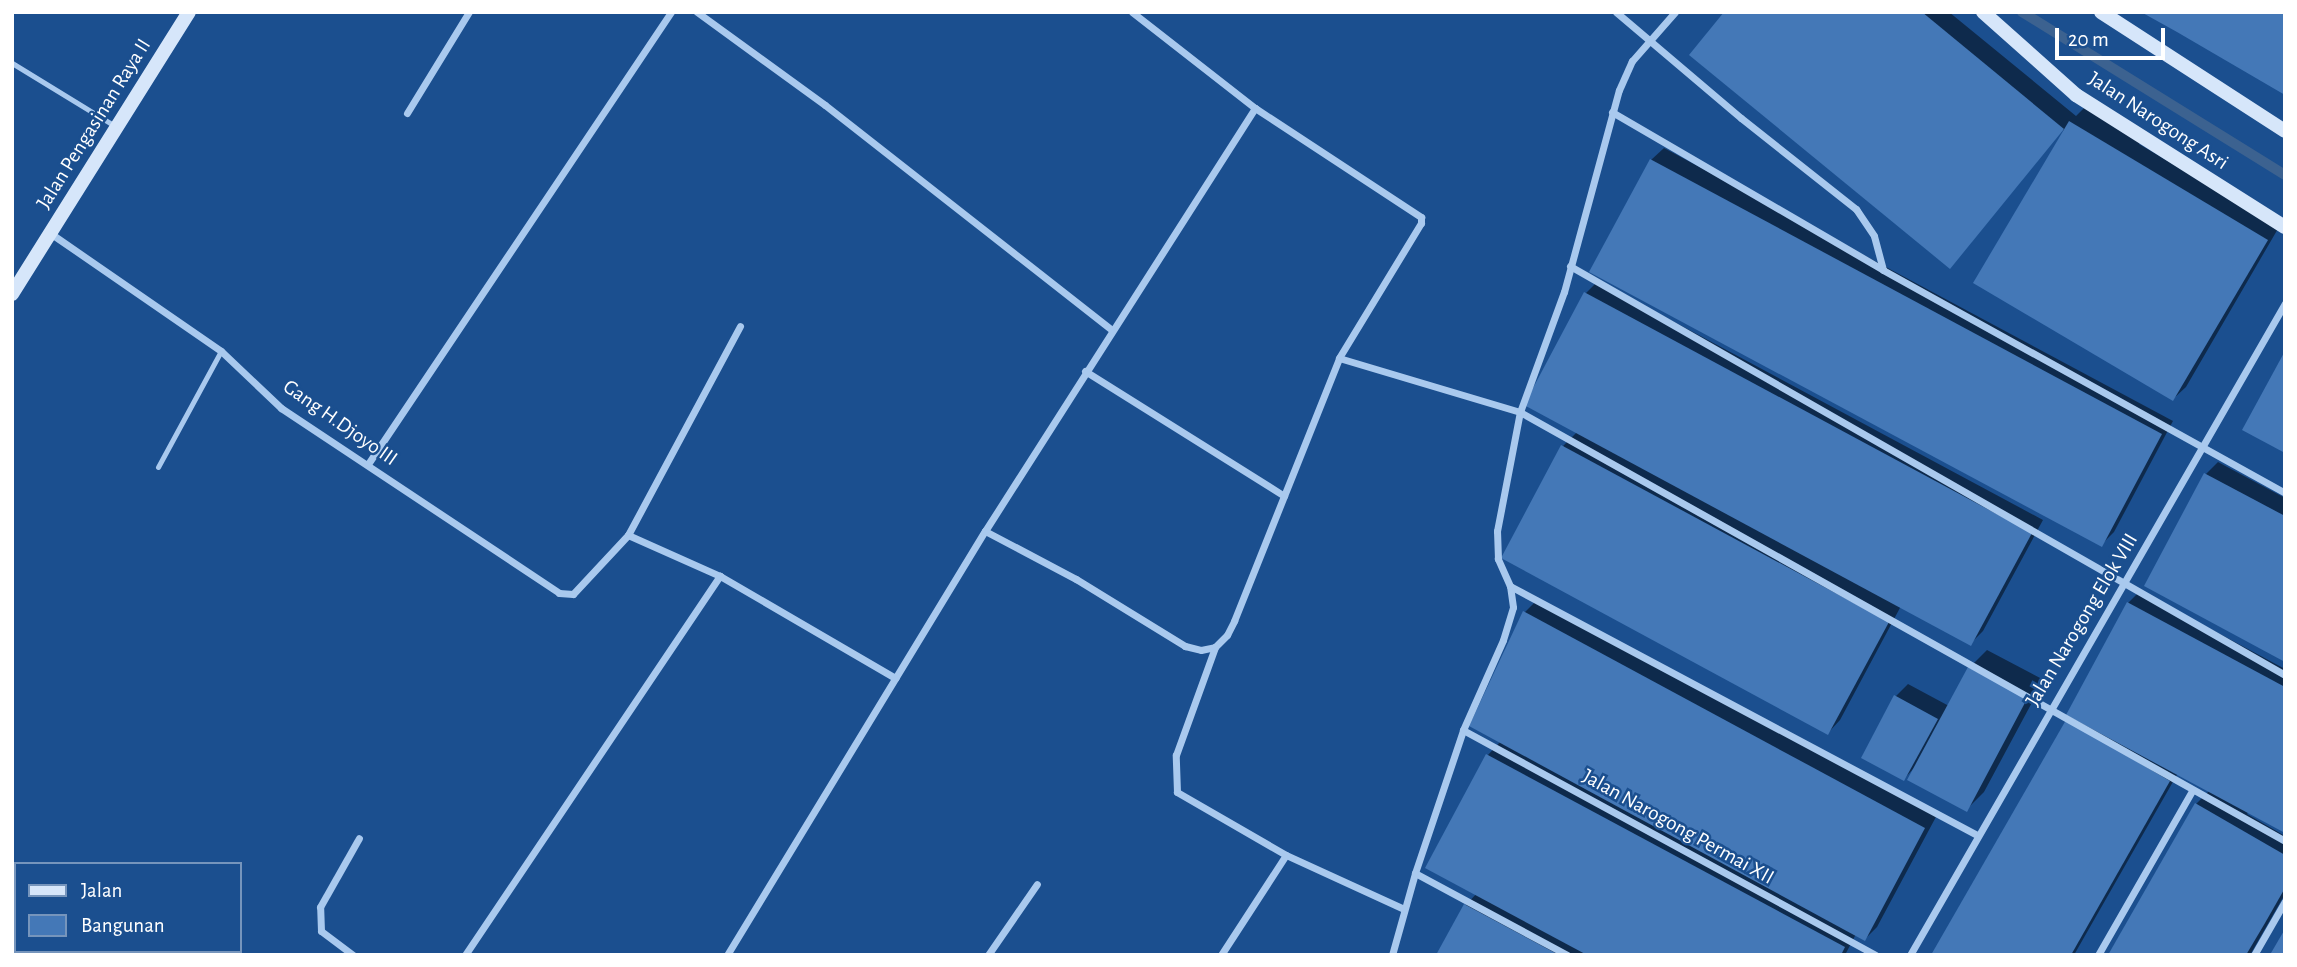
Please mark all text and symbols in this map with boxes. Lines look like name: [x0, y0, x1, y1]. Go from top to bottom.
scale bar: [2059, 14, 2169, 58]
text: 20 m: [2068, 29, 2109, 50]
street label: Jalan Pengasinan Raya II: [31, 34, 157, 214]
street label: Jalan Narogong Asri: [2083, 66, 2233, 176]
street label: Gang H.Djoyo III: [278, 374, 402, 472]
street label: Jalan Narogong Elok VIII: [2020, 529, 2144, 711]
street label: Jalan Narogong Permai XII: [1578, 764, 1778, 890]
legend: [14, 862, 242, 953]
text: Jalan: [81, 880, 122, 901]
text: Bangunan: [81, 915, 165, 936]

